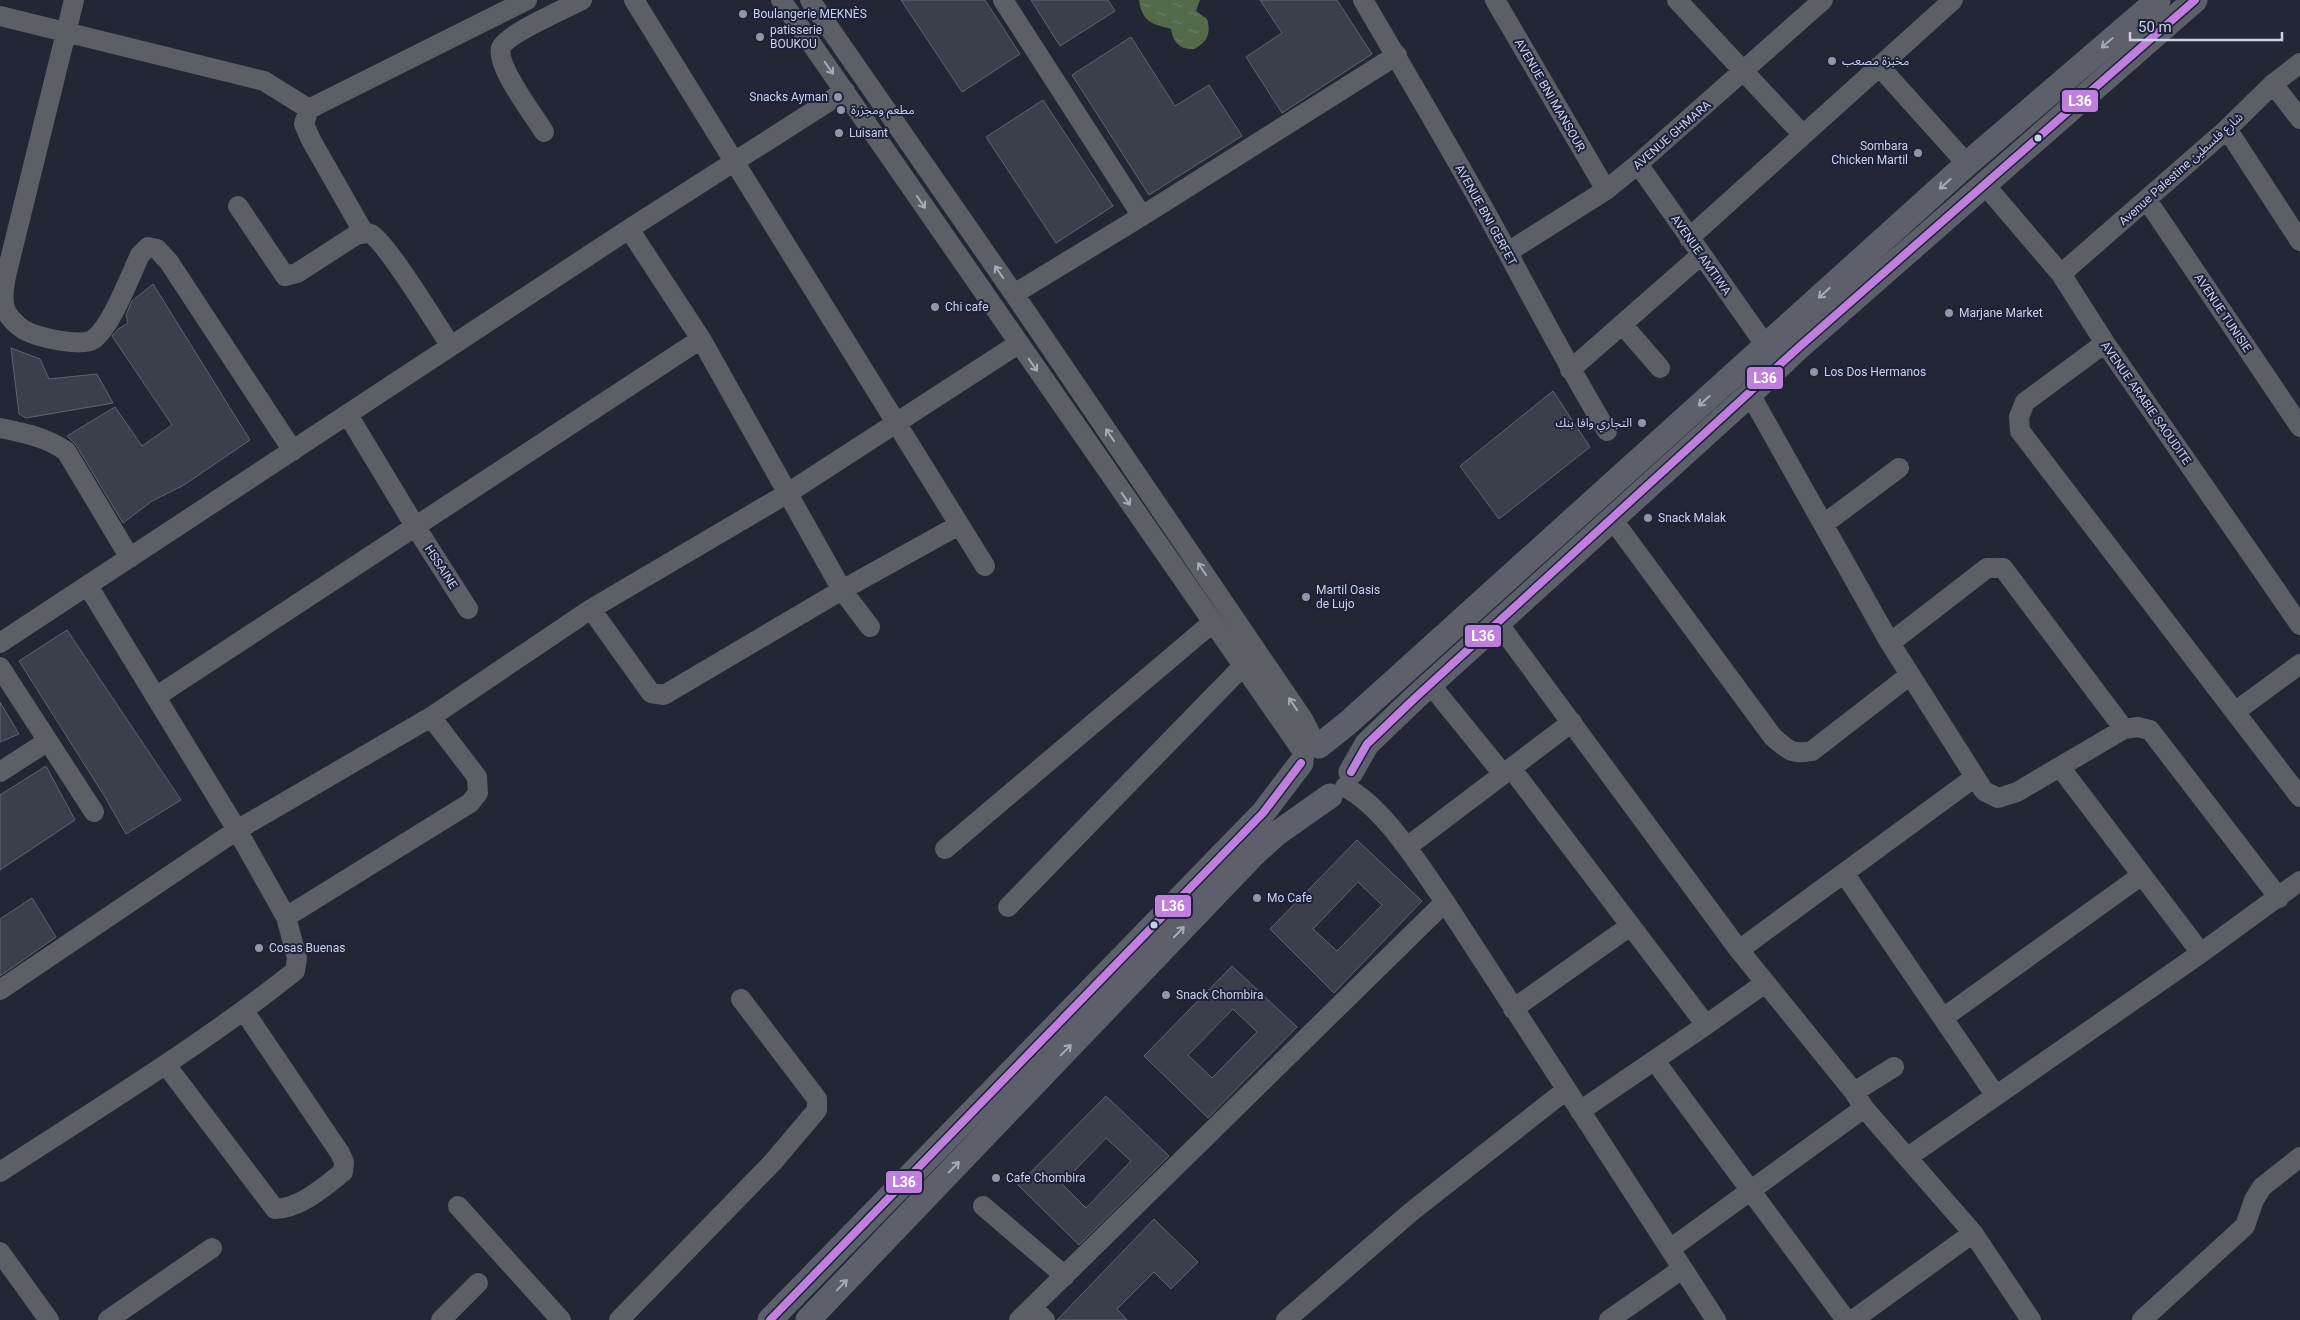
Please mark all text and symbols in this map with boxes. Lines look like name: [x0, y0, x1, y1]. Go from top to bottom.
place label: Boulangerie MEKNÈS: [753, 6, 867, 21]
marker: Boulangerie MEKNÈS: [737, 8, 749, 20]
scale bar: [2130, 10, 2282, 42]
text: 50 m: [2138, 18, 2172, 36]
place label: patisserie BOUKOU: [770, 23, 822, 51]
marker: patisserie BOUKOU: [754, 31, 766, 43]
street label: AVENUE BNI MANSOUR: [1512, 36, 1588, 154]
one-way arrow: [2101, 37, 2114, 49]
place label: مخبزة مصعب: [1842, 54, 1909, 68]
marker: مخبزة مصعب: [1826, 55, 1838, 67]
one-way arrow: [824, 61, 834, 75]
line badge: L36: [2061, 89, 2099, 113]
place label: Snacks Ayman: [749, 90, 828, 104]
marker: Snacks Ayman: [832, 91, 844, 103]
text: L36: [2068, 93, 2092, 109]
street label: AVENUE GHMARA: [1630, 97, 1714, 173]
place label: مطعم ومجزرة: [851, 103, 915, 119]
marker: مطعم ومجزرة: [835, 104, 847, 116]
street label: Avenue Palestine شارع فلسطين: [2116, 110, 2247, 230]
place label: Luisant: [849, 126, 888, 140]
marker: Luisant: [833, 127, 845, 139]
unlabelled marker: [2033, 133, 2043, 143]
place label: Sombara Chicken Martil: [1831, 139, 1908, 167]
marker: Sombara Chicken Martil: [1912, 147, 1924, 159]
street label: AVENUE BNI GERFET: [1452, 162, 1520, 268]
one-way arrow: [1938, 178, 1951, 190]
one-way arrow: [916, 195, 926, 209]
street label: AVENUE AMTIWA: [1668, 212, 1734, 298]
one-way arrow: [994, 265, 1004, 279]
street label: AVENUE TUNISIE: [2192, 271, 2255, 355]
one-way arrow: [1818, 287, 1831, 299]
place label: Chi cafe: [945, 300, 989, 314]
marker: Chi cafe: [929, 301, 941, 313]
place label: Marjane Market: [1959, 306, 2043, 320]
marker: Marjane Market: [1943, 307, 1955, 319]
street label: AVENUE ARABIE SAOUDITE: [2098, 339, 2194, 468]
one-way arrow: [1028, 358, 1038, 372]
place label: Los Dos Hermanos: [1824, 365, 1926, 379]
line badge: L36: [1746, 366, 1784, 390]
marker: Los Dos Hermanos: [1808, 366, 1820, 378]
text: L36: [1753, 370, 1777, 386]
one-way arrow: [1697, 396, 1710, 407]
place label: التجاري وافا بنك: [1555, 416, 1632, 433]
marker: التجاري وافا بنك: [1636, 417, 1648, 429]
one-way arrow: [1105, 428, 1115, 442]
one-way arrow: [1121, 491, 1131, 505]
place label: Snack Malak: [1658, 511, 1727, 525]
marker: Snack Malak: [1642, 512, 1654, 524]
street label: HSSAINE: [422, 543, 460, 592]
one-way arrow: [1197, 563, 1207, 577]
place label: Martil Oasis de Lujo: [1316, 583, 1380, 611]
marker: Martil Oasis de Lujo: [1300, 591, 1312, 603]
line badge: L36: [1464, 624, 1502, 648]
text: L36: [1471, 628, 1495, 644]
one-way arrow: [1288, 697, 1298, 711]
place label: Mo Cafe: [1267, 891, 1312, 905]
marker: Mo Cafe: [1251, 892, 1263, 904]
line badge: L36: [1154, 894, 1192, 918]
text: L36: [1161, 898, 1185, 914]
unlabelled marker: [1149, 920, 1159, 930]
one-way arrow: [1173, 926, 1185, 939]
place label: Cosas Buenas: [269, 941, 345, 955]
marker: Cosas Buenas: [253, 942, 265, 954]
place label: Snack Chombira: [1176, 988, 1263, 1002]
marker: Snack Chombira: [1160, 989, 1172, 1001]
one-way arrow: [1060, 1043, 1072, 1056]
one-way arrow: [948, 1161, 960, 1174]
line badge: L36: [885, 1170, 923, 1194]
place label: Cafe Chombira: [1006, 1171, 1086, 1185]
marker: Cafe Chombira: [990, 1172, 1002, 1184]
text: L36: [892, 1174, 916, 1190]
one-way arrow: [836, 1278, 848, 1291]

